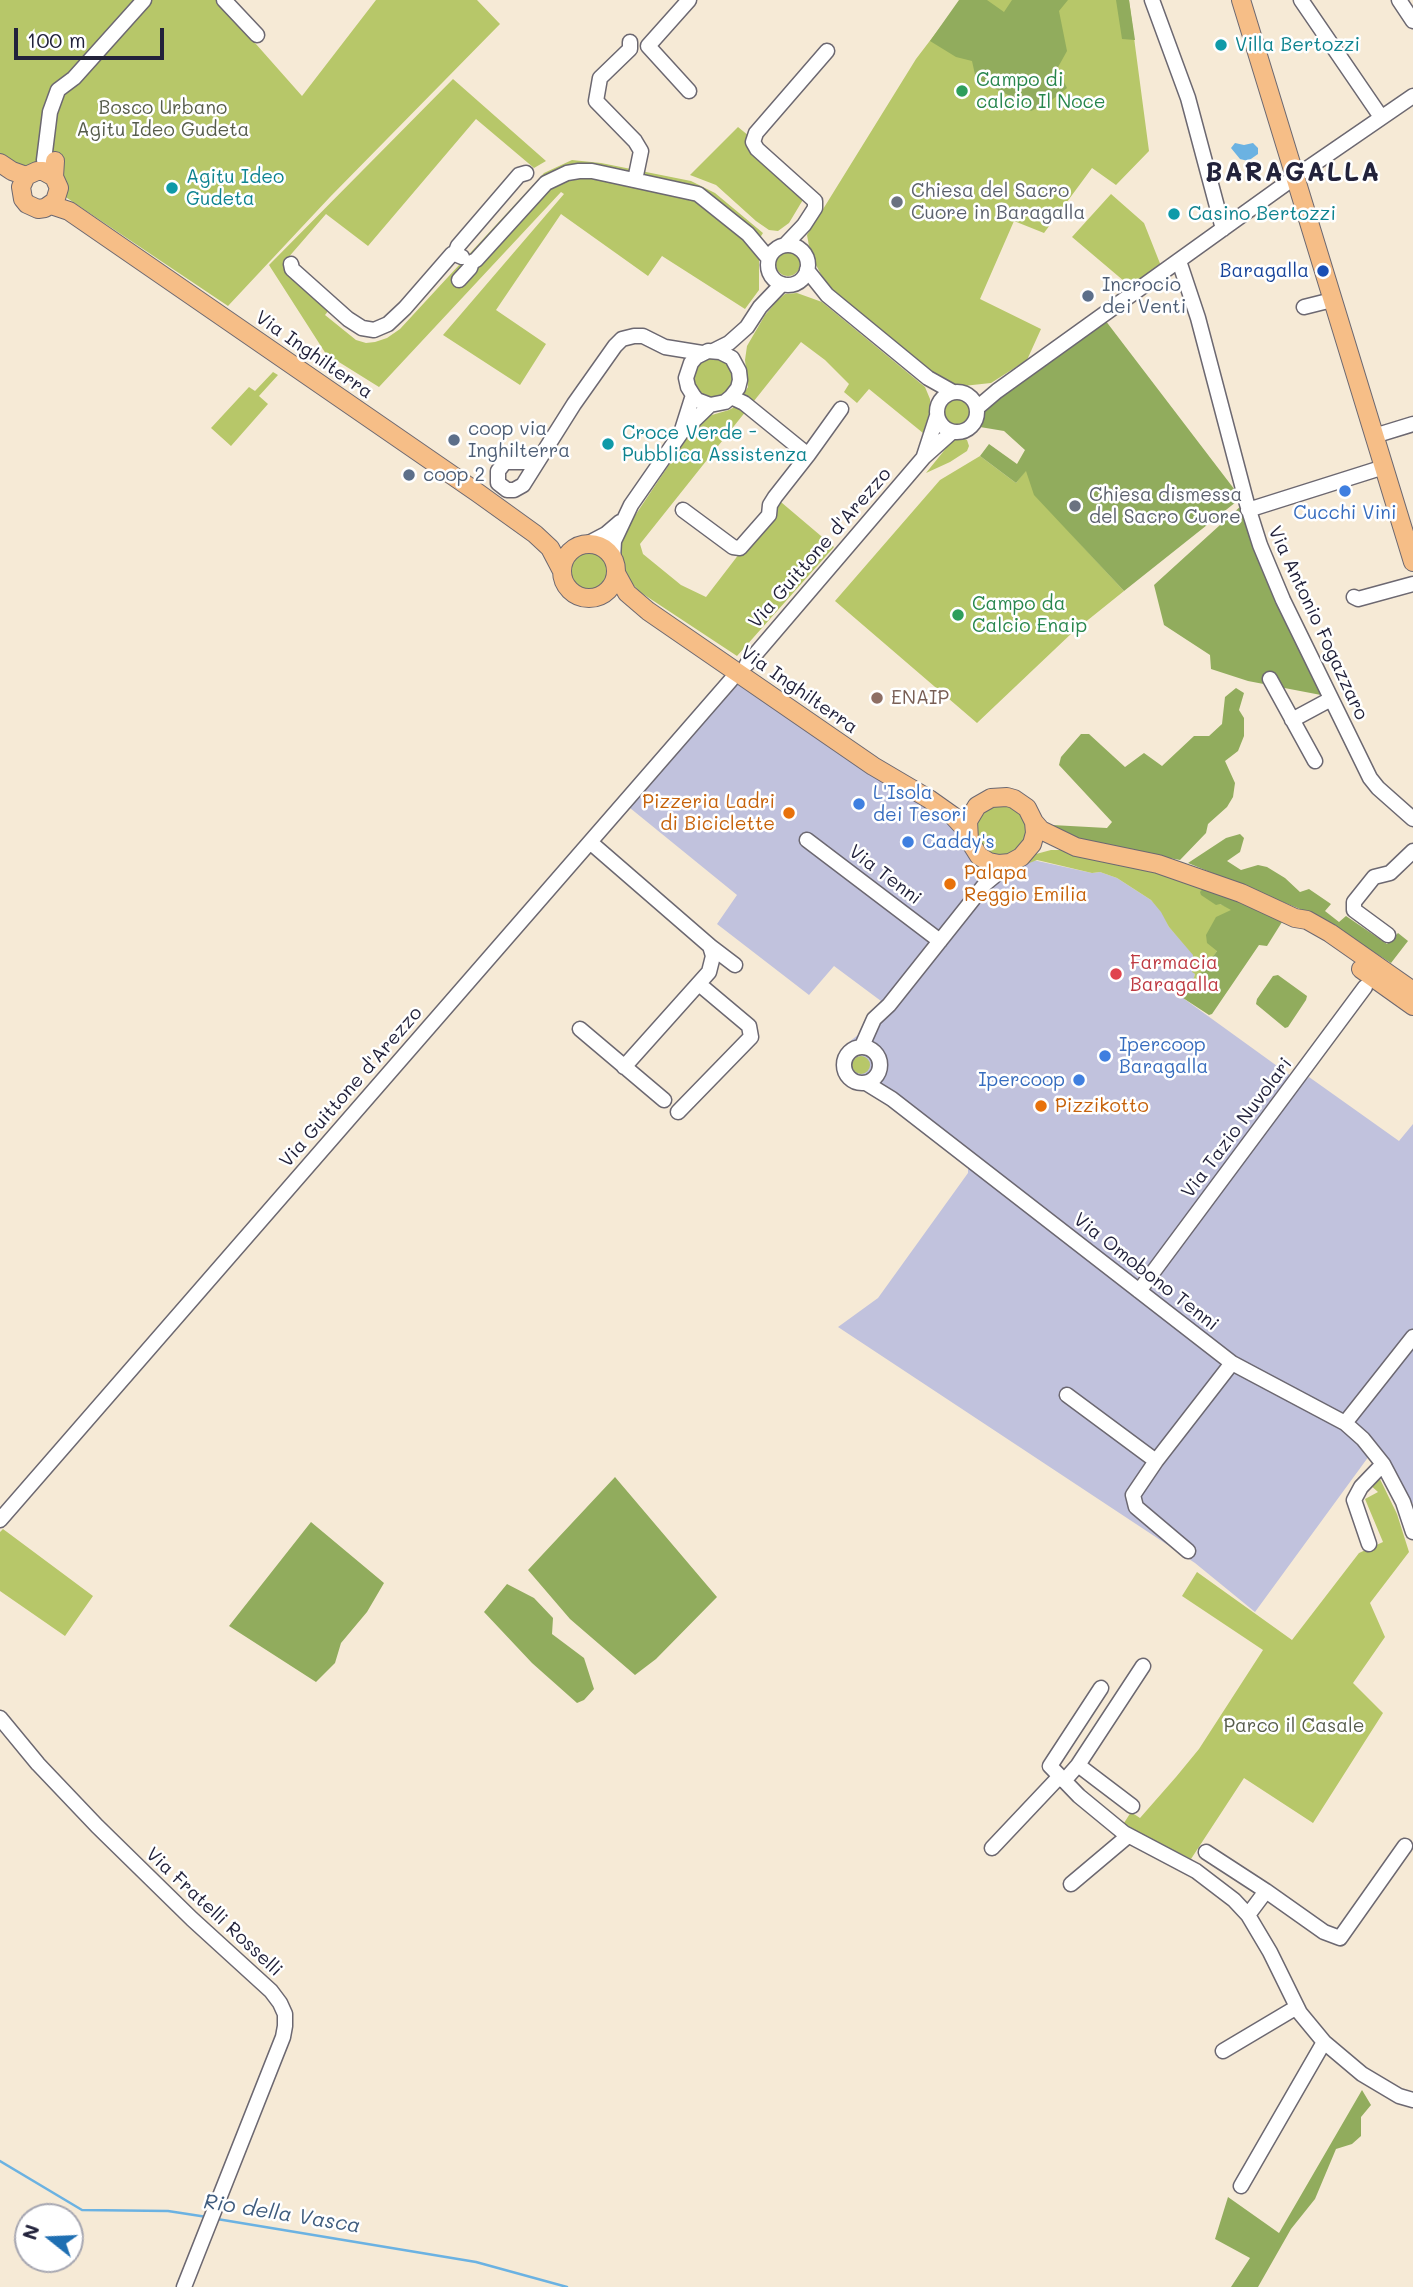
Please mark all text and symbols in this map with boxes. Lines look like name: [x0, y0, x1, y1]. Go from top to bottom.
scale bar: [18, 14, 168, 58]
text: 100 m: [27, 26, 86, 53]
place label: Villa Bertozzi: [1235, 34, 1360, 56]
marker: Villa Bertozzi: [1213, 37, 1229, 53]
place label: Campo di calcio Il Noce: [976, 69, 1106, 113]
marker: Campo di calcio Il Noce: [954, 83, 970, 99]
park label: Bosco Urbano Agitu Ideo Gudeta: [77, 97, 249, 141]
district label: BARAGALLA: [1206, 157, 1380, 189]
place label: Agitu Ideo Gudeta: [186, 166, 284, 210]
marker: Agitu Ideo Gudeta: [164, 180, 180, 196]
place label: Chiesa del Sacro Cuore in Baragalla: [911, 180, 1085, 224]
marker: Chiesa del Sacro Cuore in Baragalla: [889, 194, 905, 210]
place label: Casino Bertozzi: [1188, 203, 1336, 225]
marker: Casino Bertozzi: [1166, 206, 1182, 222]
place label: Baragalla: [1220, 260, 1309, 282]
marker: Baragalla: [1315, 263, 1331, 279]
place label: Incrocio dei Venti: [1102, 274, 1186, 318]
marker: Incrocio dei Venti: [1080, 288, 1096, 304]
street label: Via Inghilterra: [251, 306, 377, 404]
place label: coop via Inghilterra: [468, 418, 570, 462]
place label: Croce Verde - Pubblica Assistenza: [622, 422, 808, 466]
marker: coop via Inghilterra: [446, 432, 462, 448]
marker: Croce Verde - Pubblica Assistenza: [600, 436, 616, 452]
street label: Via Guittone d'Arezzo: [744, 463, 896, 633]
place label: coop 2: [423, 464, 485, 486]
marker: coop 2: [401, 467, 417, 483]
marker: Cucchi Vini: [1337, 483, 1353, 499]
place label: Chiesa dismessa del Sacro Cuore: [1089, 484, 1242, 528]
marker: Chiesa dismessa del Sacro Cuore: [1067, 498, 1083, 514]
place label: Cucchi Vini: [1293, 502, 1397, 524]
street label: Via Antonio Fogazzaro: [1263, 522, 1373, 724]
place label: Campo da Calcio Enaip: [972, 593, 1087, 637]
marker: Campo da Calcio Enaip: [950, 607, 966, 623]
street label: Via Inghilterra: [736, 641, 862, 739]
place label: ENAIP: [891, 687, 949, 709]
marker: ENAIP: [869, 690, 885, 706]
place label: L'Isola dei Tesori: [873, 782, 967, 826]
place label: Pizzeria Ladri di Biciclette: [642, 791, 775, 835]
marker: L'Isola dei Tesori: [851, 796, 867, 812]
marker: Pizzeria Ladri di Biciclette: [781, 805, 797, 821]
place label: Caddy's: [922, 831, 995, 853]
marker: Caddy's: [900, 834, 916, 850]
street label: Via Tenni: [844, 840, 926, 910]
place label: Palapa Reggio Emilia: [964, 862, 1087, 906]
marker: Palapa Reggio Emilia: [942, 876, 958, 892]
place label: Farmacia Baragalla: [1130, 952, 1219, 996]
marker: Farmacia Baragalla: [1108, 966, 1124, 982]
street label: Via Guittone d'Arezzo: [275, 1002, 427, 1172]
place label: Ipercoop Baragalla: [1119, 1034, 1208, 1078]
marker: Ipercoop Baragalla: [1097, 1048, 1113, 1064]
street label: Via Tazio Nuvolari: [1177, 1053, 1297, 1203]
place label: Ipercoop: [978, 1069, 1065, 1091]
marker: Ipercoop: [1071, 1072, 1087, 1088]
place label: Pizzikotto: [1055, 1095, 1149, 1117]
marker: Pizzikotto: [1033, 1098, 1049, 1114]
street label: Via Omobono Tenni: [1069, 1208, 1223, 1336]
park label: Parco il Casale: [1223, 1715, 1365, 1737]
street label: Via Fratelli Rosselli: [141, 1843, 287, 1981]
water label: Rio della Vasca: [202, 2189, 362, 2239]
north arrow: [14, 2203, 84, 2273]
text: N: [16, 2221, 45, 2243]

